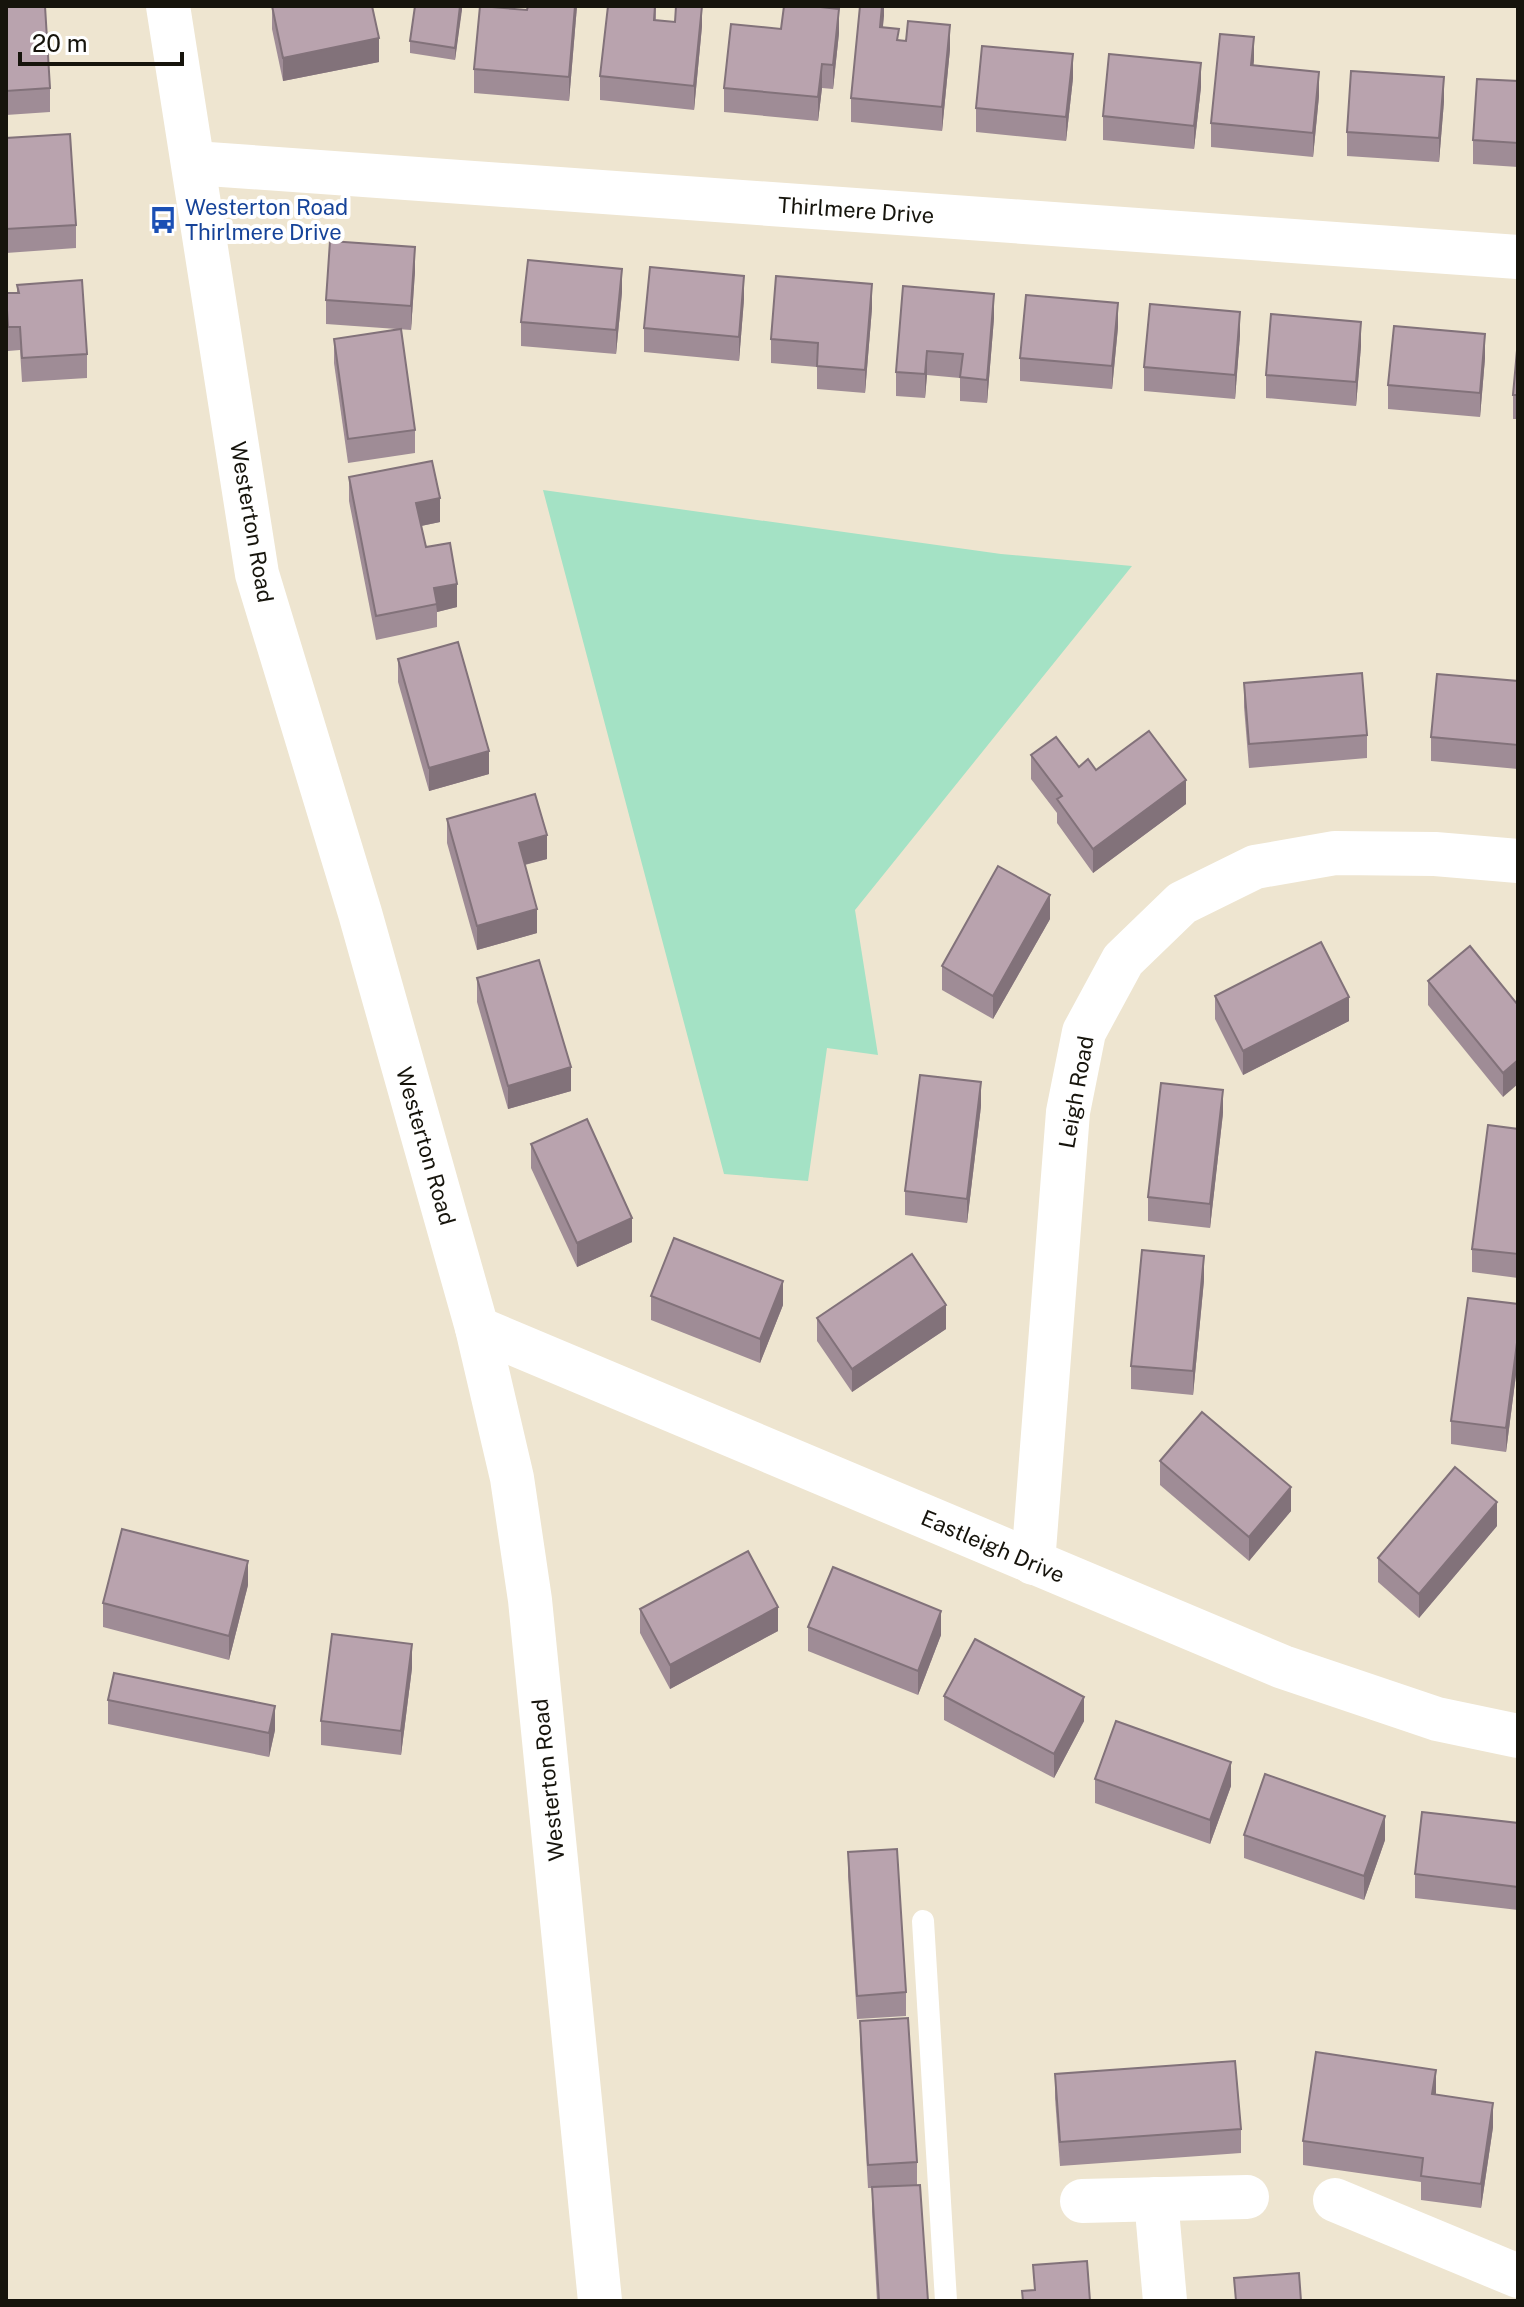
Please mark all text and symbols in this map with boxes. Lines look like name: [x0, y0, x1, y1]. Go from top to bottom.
scale bar: [20, 16, 182, 66]
text: 20 m: [32, 29, 88, 57]
street label: Thirlmere Drive: [777, 192, 935, 228]
place label: Westerton Road Thirlmere Drive: [185, 194, 348, 245]
bus stop icon: Westerton Road Thirlmere Drive: [148, 205, 178, 235]
street label: Westerton Road: [225, 439, 279, 605]
street label: Leigh Road: [1053, 1034, 1099, 1150]
street label: Westerton Road: [391, 1064, 461, 1228]
street label: Eastleigh Drive: [917, 1504, 1069, 1588]
street label: Westerton Road: [527, 1698, 569, 1862]

